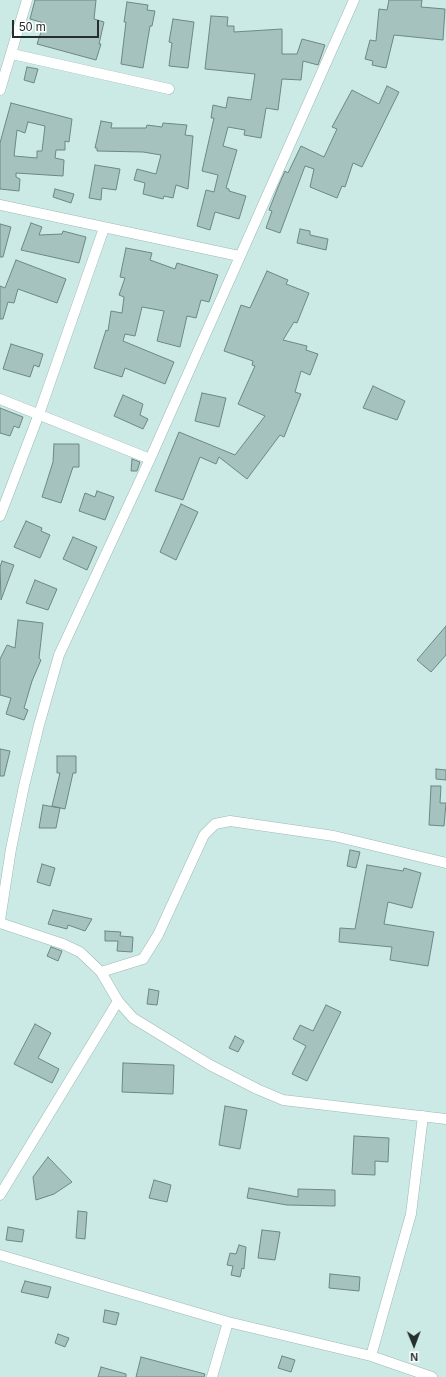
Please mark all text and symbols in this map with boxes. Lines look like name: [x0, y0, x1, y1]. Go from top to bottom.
scale bar: [14, 12, 101, 38]
text: 50 m: [19, 20, 46, 34]
north arrow: [394, 1325, 434, 1365]
text: N: [410, 1351, 418, 1363]

